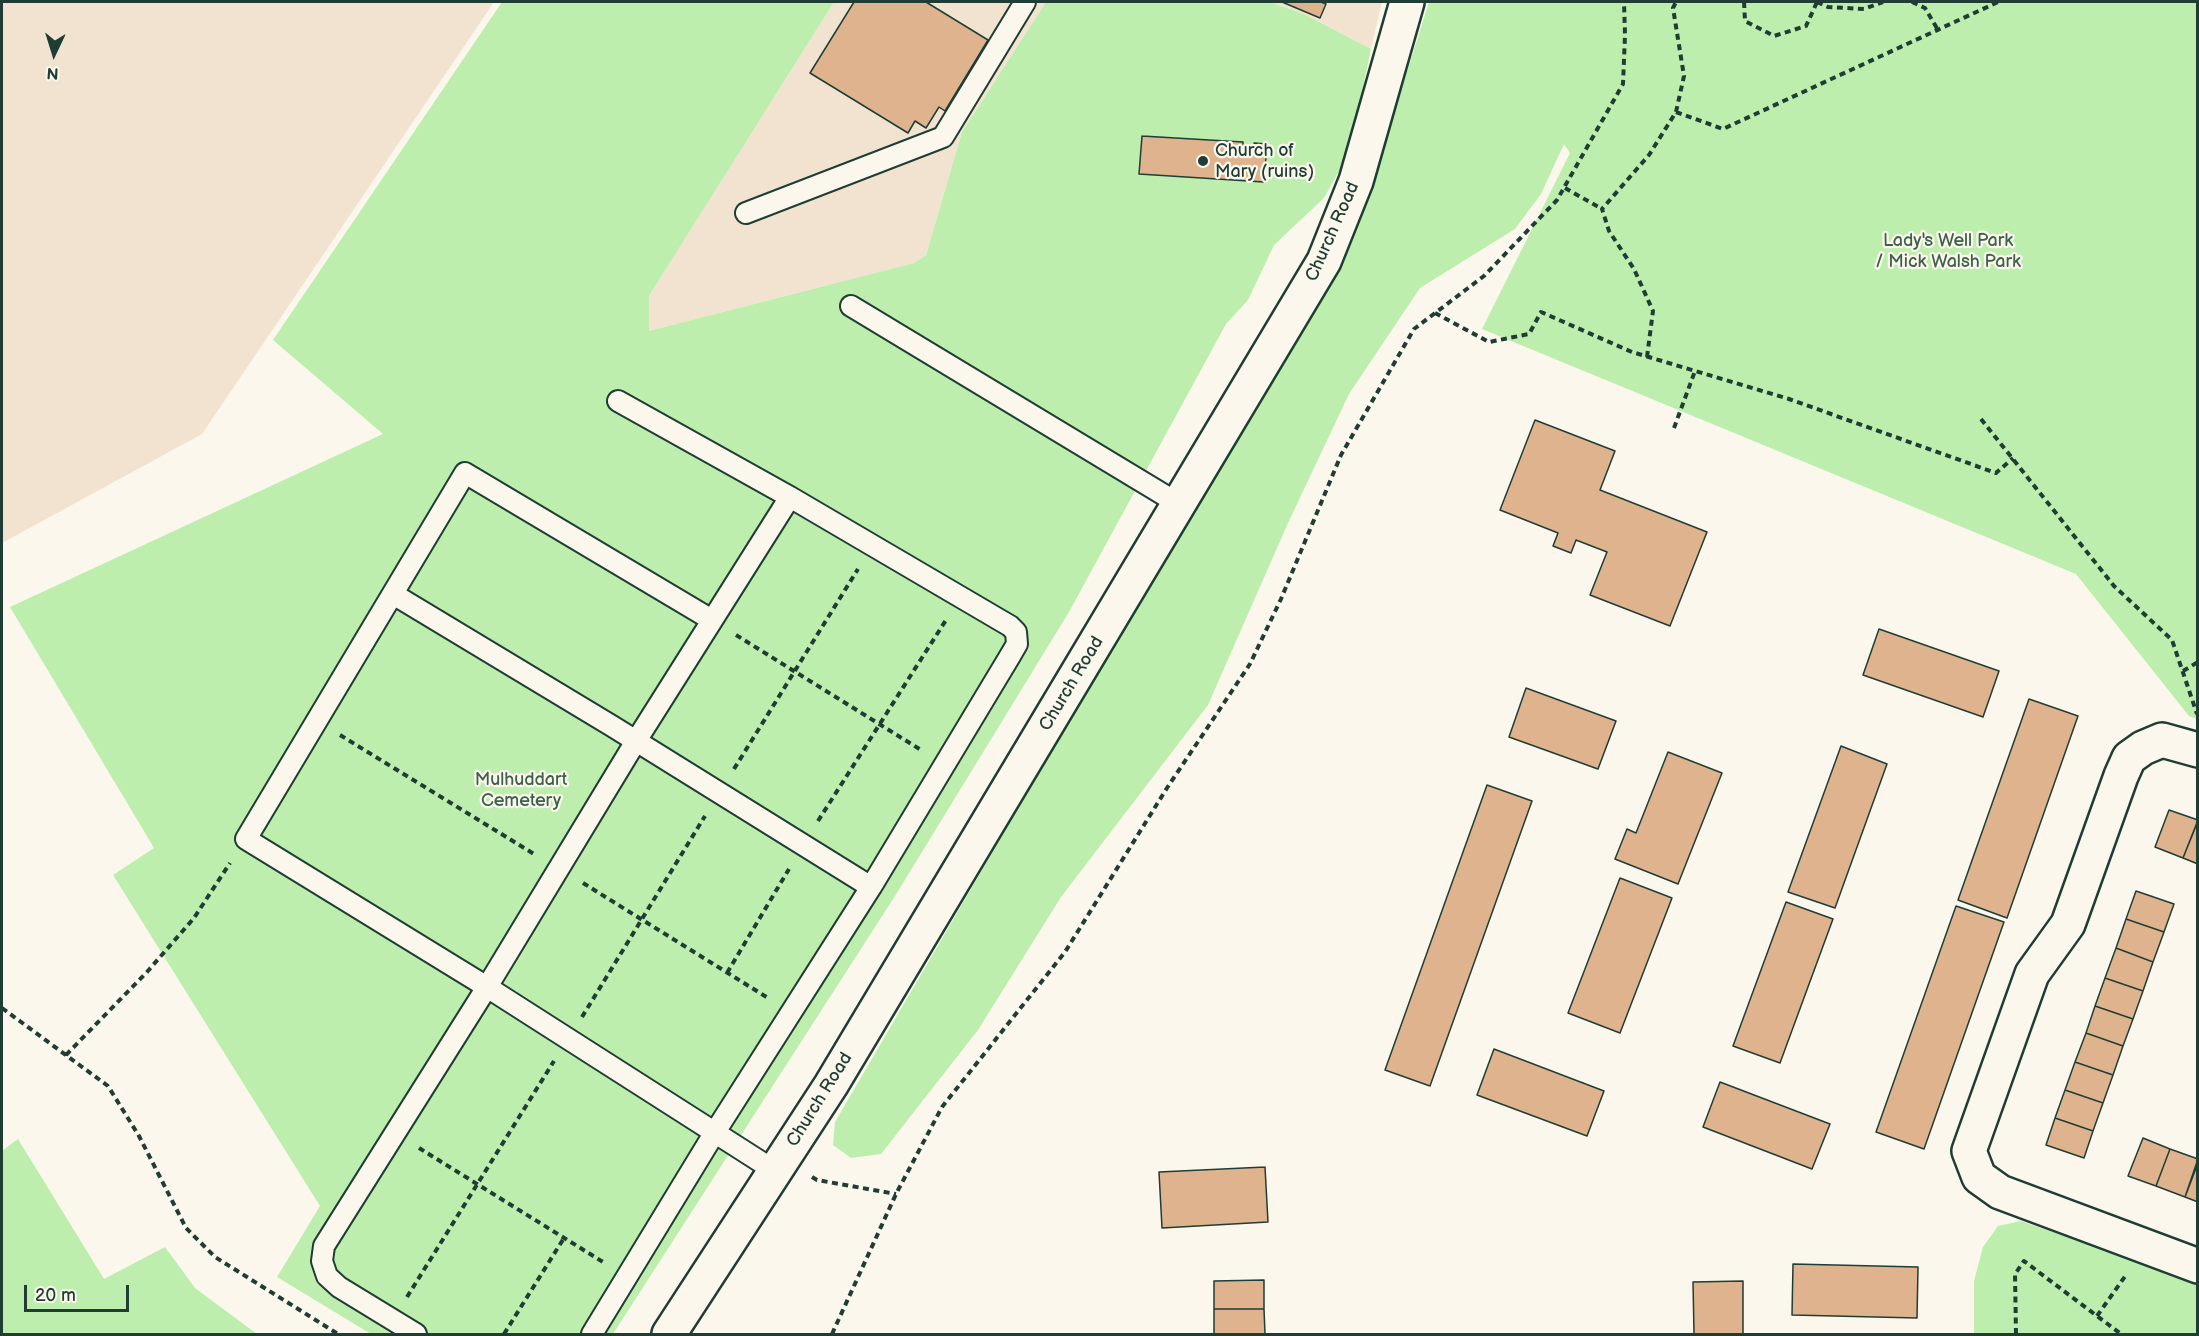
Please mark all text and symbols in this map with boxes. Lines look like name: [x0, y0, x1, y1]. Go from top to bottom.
north arrow: [24, 24, 84, 84]
text: N: [46, 63, 59, 82]
place label: Church of Mary (ruins): [1215, 140, 1314, 182]
marker: Church of Mary (ruins): [1196, 154, 1210, 168]
street label: Church Road: [1301, 179, 1365, 285]
park label: Lady's Well Park / Mick Walsh Park: [1875, 230, 2021, 272]
street label: Church Road: [1035, 633, 1109, 735]
park label: Mulhuddart Cemetery: [475, 769, 567, 812]
street label: Church Road: [783, 1049, 857, 1151]
scale bar: [27, 1273, 132, 1311]
text: 20 m: [35, 1285, 76, 1306]

